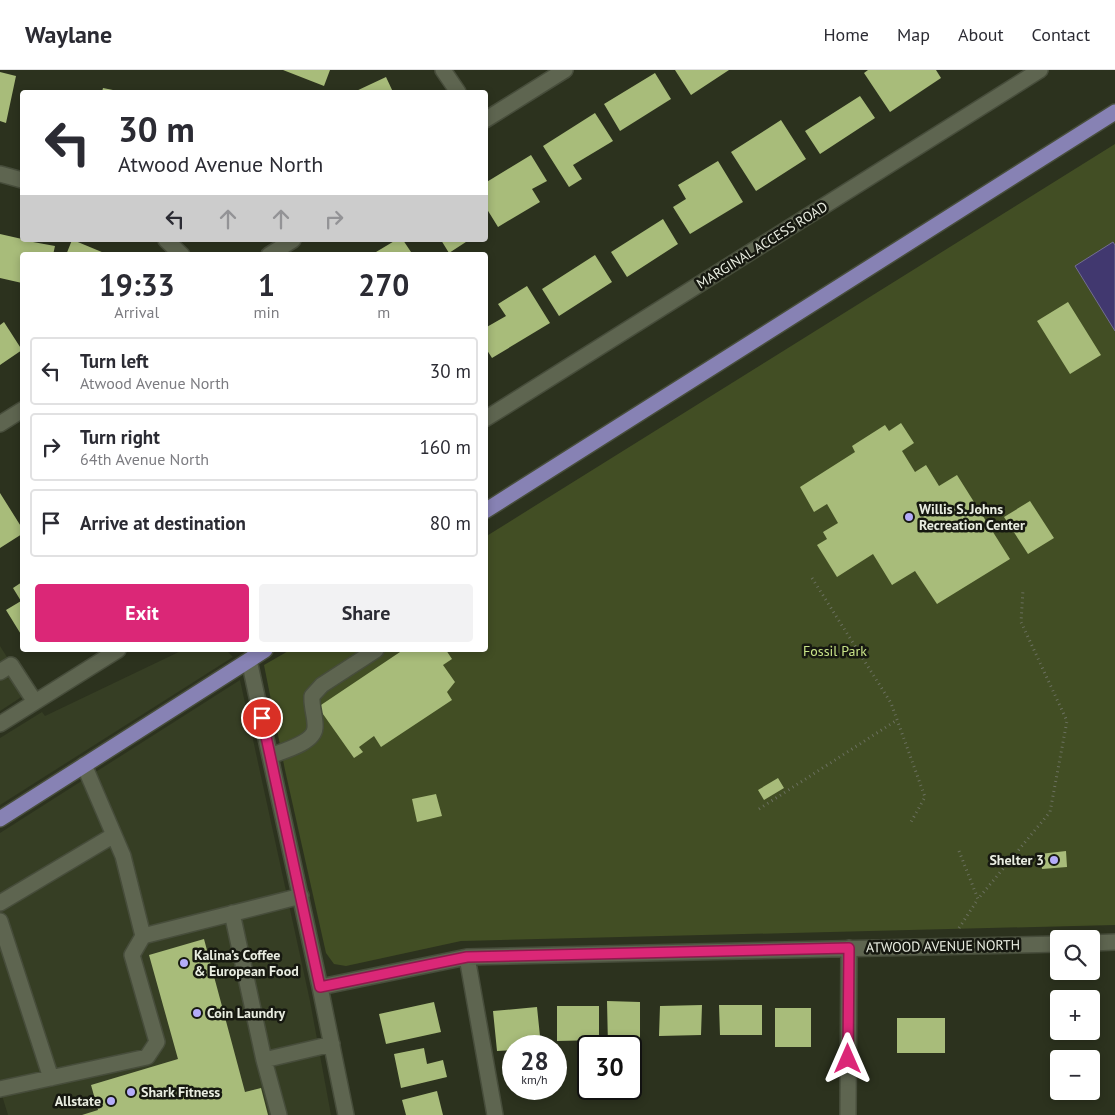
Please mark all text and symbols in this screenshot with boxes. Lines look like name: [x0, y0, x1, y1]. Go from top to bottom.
text: Waylane: [25, 19, 112, 50]
text: Home: [823, 23, 869, 46]
text: Map: [897, 23, 930, 46]
text: About: [958, 23, 1004, 46]
text: Contact: [1032, 23, 1090, 46]
text: 30 m: [118, 106, 195, 152]
icon: left: [35, 110, 100, 175]
text: Atwood Avenue North: [118, 150, 323, 178]
street label: MARGINAL ACCESS ROAD: [693, 197, 831, 293]
icon: left: [161, 205, 189, 233]
icon: ahead: [214, 205, 242, 233]
icon: ahead: [267, 205, 295, 233]
icon: right: [320, 205, 348, 233]
text: 19:33: [99, 265, 175, 304]
text: 1: [258, 265, 275, 304]
text: 270: [358, 265, 409, 304]
text: Arrival: [114, 302, 159, 322]
text: min: [254, 302, 280, 322]
text: m: [377, 302, 390, 322]
text: Turn left: [80, 349, 149, 373]
icon: left: [37, 357, 65, 385]
text: 30 m: [430, 359, 471, 383]
text: Atwood Avenue North: [80, 373, 229, 393]
text: Turn right: [80, 425, 160, 449]
icon: right: [37, 433, 65, 461]
text: 160 m: [419, 435, 471, 459]
text: 64th Avenue North: [80, 449, 209, 469]
place label: Willis S. Johns Recreation Center: [919, 500, 1025, 534]
icon: arrive: [37, 509, 65, 537]
text: Arrive at destination: [80, 511, 246, 535]
text: 80 m: [430, 511, 471, 535]
marker: Willis S. Johns Recreation Center: [903, 511, 915, 523]
button: Exit: [35, 584, 249, 642]
button: Share: [259, 584, 473, 642]
park label: Fossil Park: [803, 642, 867, 660]
pin: [241, 697, 283, 739]
icon: arrive: [248, 704, 276, 732]
place label: Shelter 3: [989, 851, 1044, 869]
marker: Shelter 3: [1048, 854, 1060, 866]
map controls: [1050, 930, 1100, 1100]
button: search: [1050, 930, 1100, 980]
street label: ATWOOD AVENUE NORTH: [866, 936, 1020, 956]
place label: Kalina’s Coffee & European Food: [194, 946, 299, 980]
marker: Kalina’s Coffee & European Food: [178, 957, 190, 969]
button: +: [1050, 990, 1100, 1040]
place label: Coin Laundry: [207, 1004, 286, 1022]
marker: Coin Laundry: [191, 1007, 203, 1019]
position arrow: [821, 1032, 873, 1084]
speed limit sign: 30: [577, 1035, 642, 1100]
text: 28: [520, 1045, 549, 1077]
button: −: [1050, 1050, 1100, 1100]
text: km/h: [521, 1072, 548, 1087]
place label: Shark Fitness: [141, 1083, 220, 1101]
marker: Shark Fitness: [125, 1086, 137, 1098]
place label: Allstate: [55, 1092, 101, 1110]
marker: Allstate: [105, 1095, 117, 1107]

